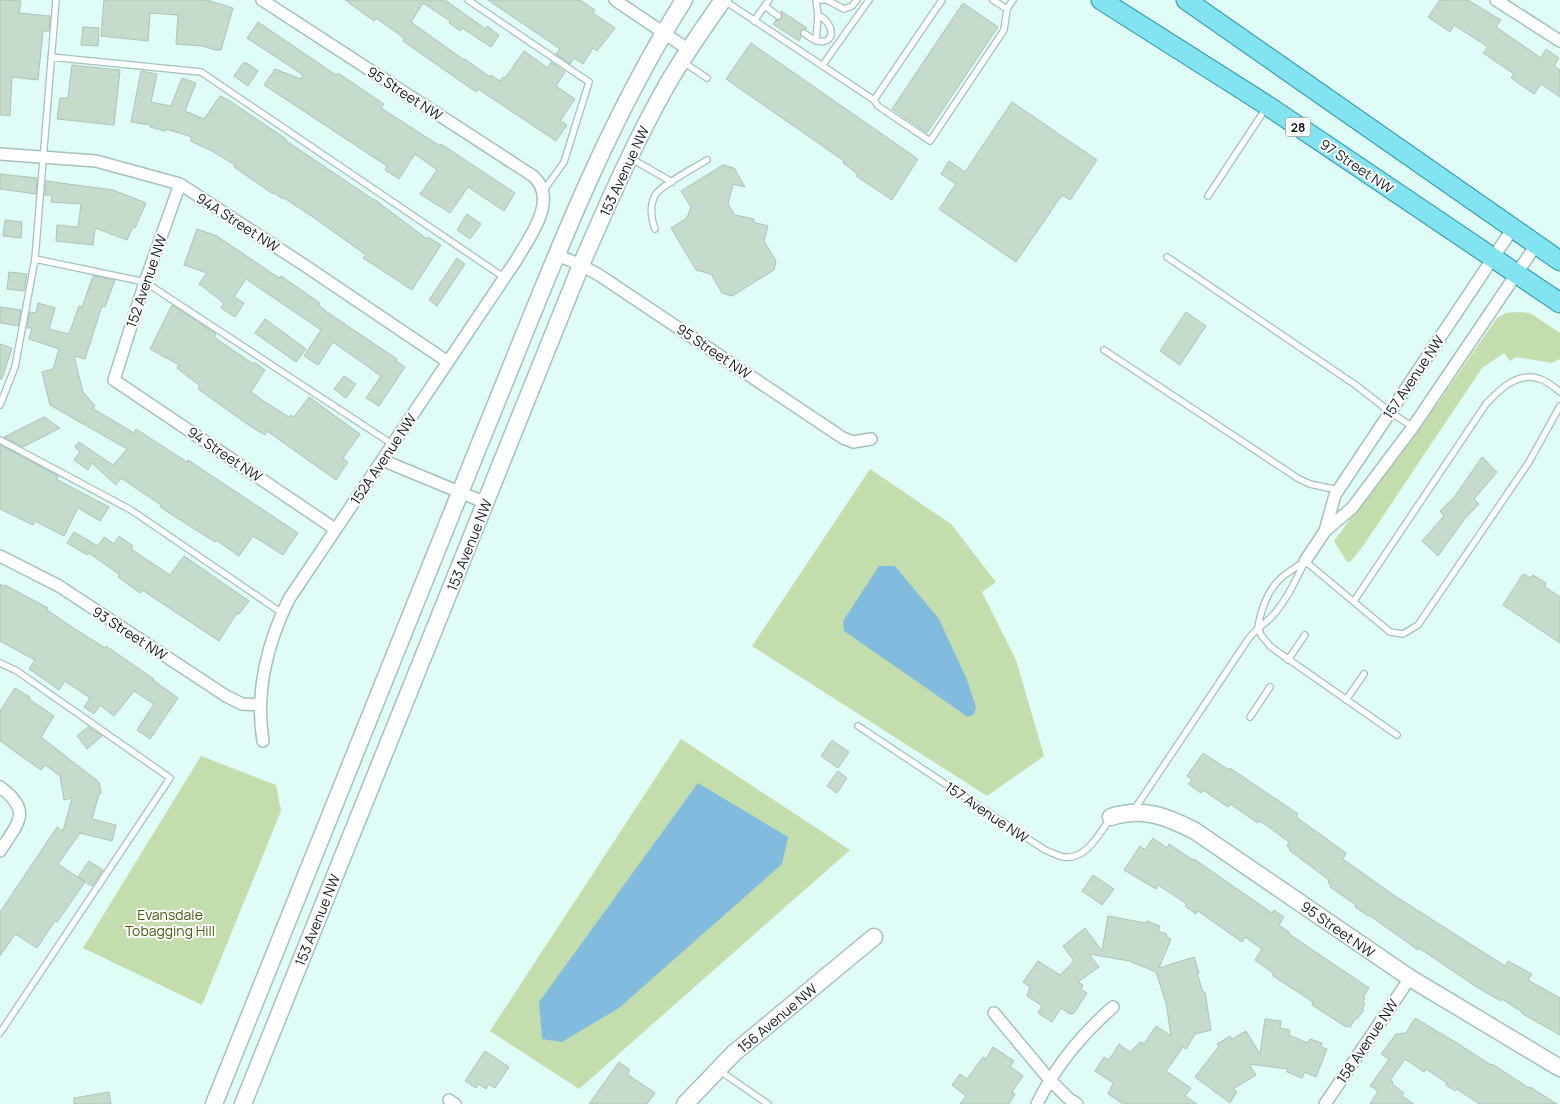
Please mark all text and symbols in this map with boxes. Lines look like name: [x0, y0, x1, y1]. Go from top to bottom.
street label: 95 Street NW: [364, 62, 446, 124]
road number: 28: [1286, 118, 1310, 136]
street label: 153 Avenue NW: [595, 123, 653, 219]
street label: 97 Street NW: [1316, 134, 1398, 198]
street label: 94A Street NW: [193, 188, 283, 256]
street label: 152 Avenue NW: [121, 232, 171, 330]
street label: 95 Street NW: [673, 319, 755, 383]
street label: 157 Avenue NW: [1378, 332, 1448, 422]
street label: 152A Avenue NW: [346, 410, 420, 508]
street label: 94 Street NW: [184, 422, 266, 486]
street label: 153 Avenue NW: [442, 496, 496, 594]
street label: 93 Street NW: [89, 602, 171, 664]
street label: 157 Avenue NW: [942, 777, 1032, 847]
street label: 153 Avenue NW: [290, 871, 344, 969]
street label: 95 Street NW: [1297, 897, 1379, 961]
park label: Evansdale Tobagging Hill: [125, 905, 215, 940]
street label: 156 Avenue NW: [733, 979, 821, 1057]
street label: 158 Avenue NW: [1332, 995, 1402, 1087]

